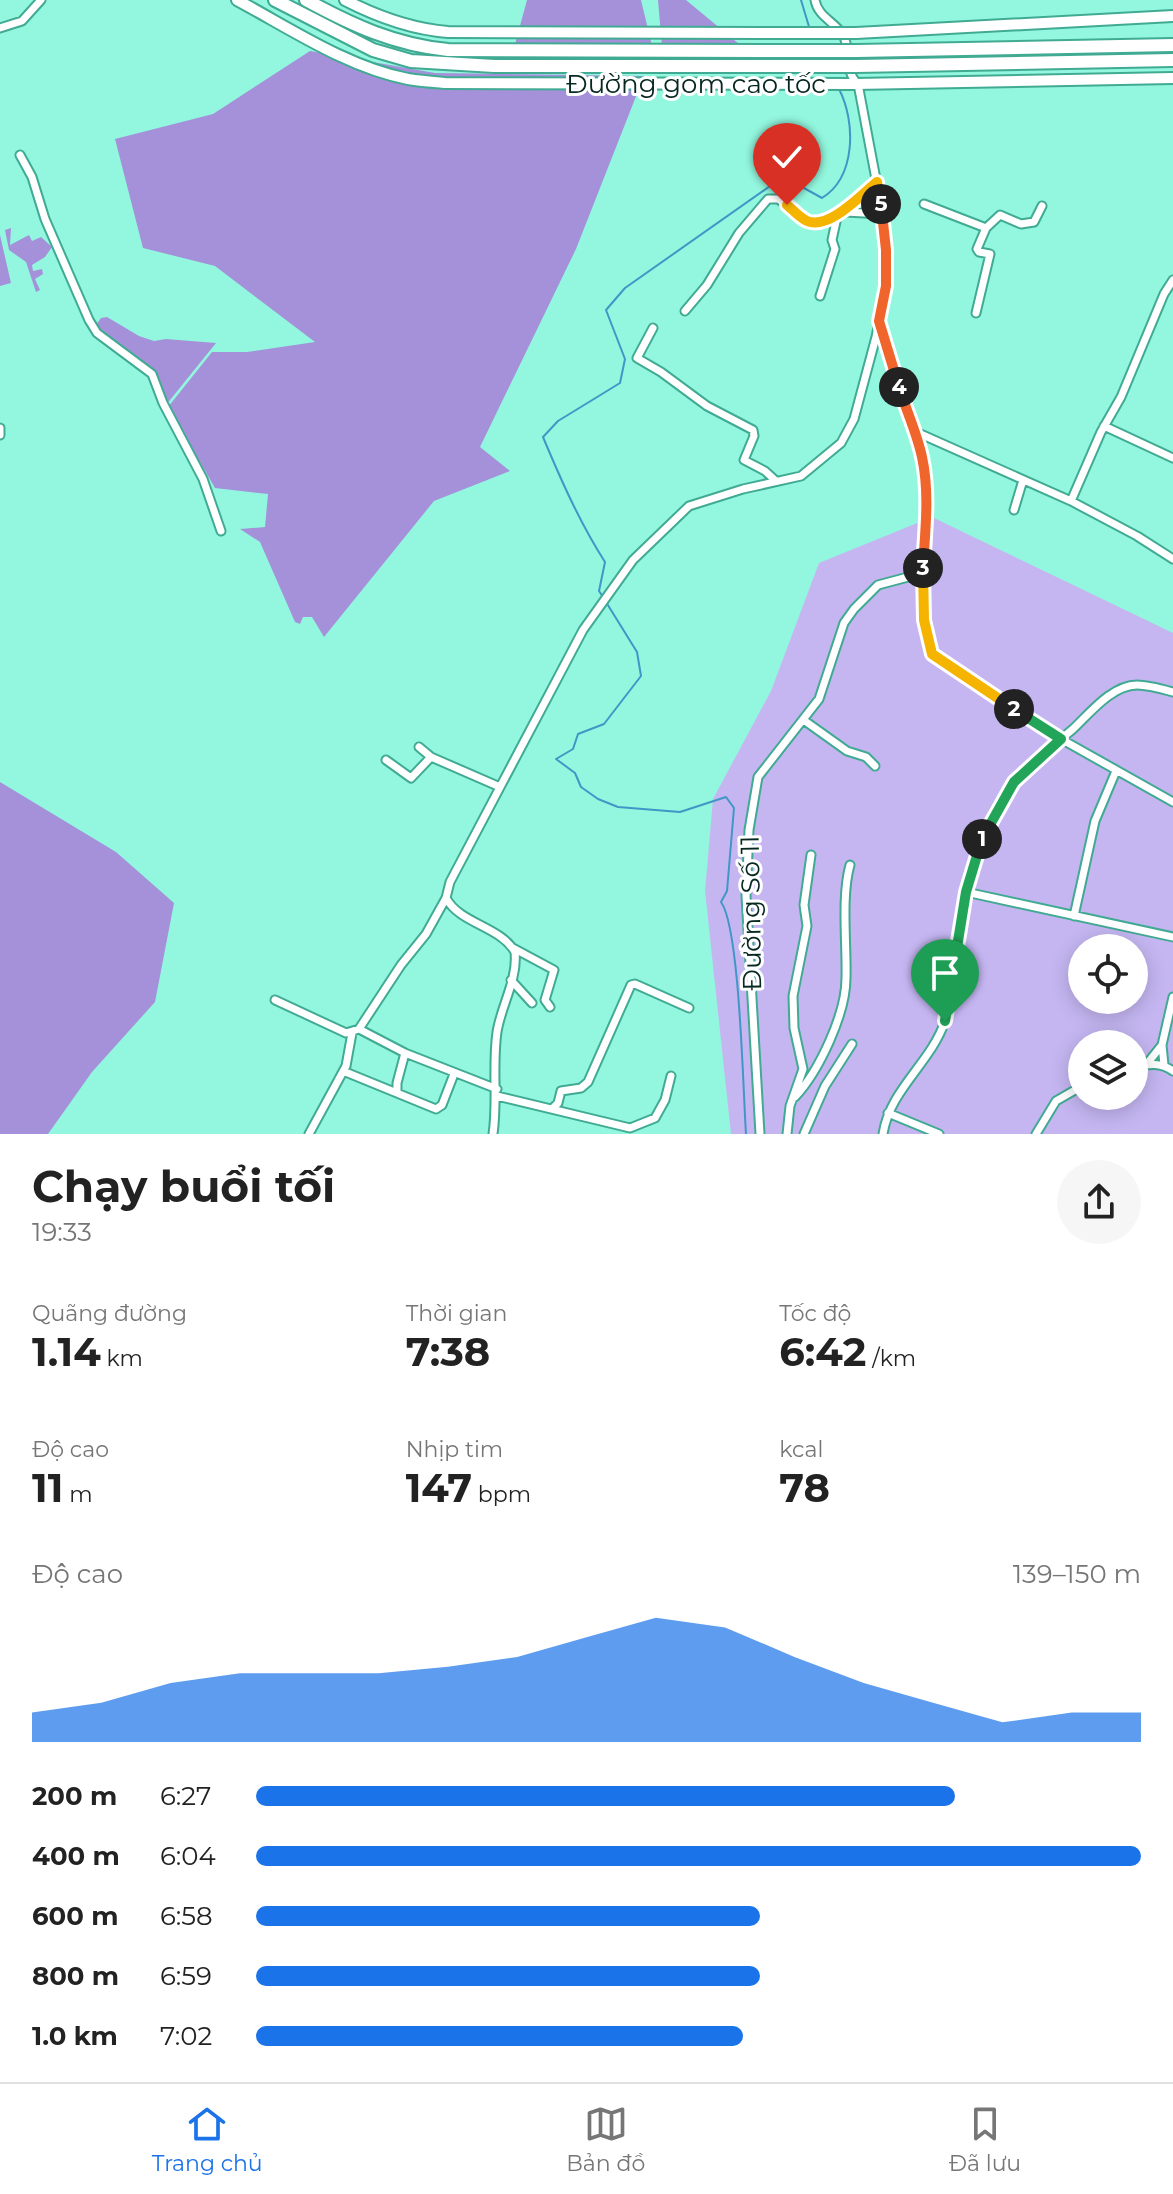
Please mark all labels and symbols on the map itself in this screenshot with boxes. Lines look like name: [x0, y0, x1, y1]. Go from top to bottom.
street label: Đường gom cao tốc: [566, 68, 826, 100]
pin: [753, 123, 821, 205]
pin: 5: [861, 184, 901, 224]
pin: 4: [879, 367, 919, 407]
pin: 3: [903, 548, 943, 588]
pin: 2: [994, 689, 1034, 729]
pin: 1: [962, 819, 1002, 859]
street label: Đường Số 11: [734, 835, 768, 991]
pin: [911, 939, 979, 1021]

